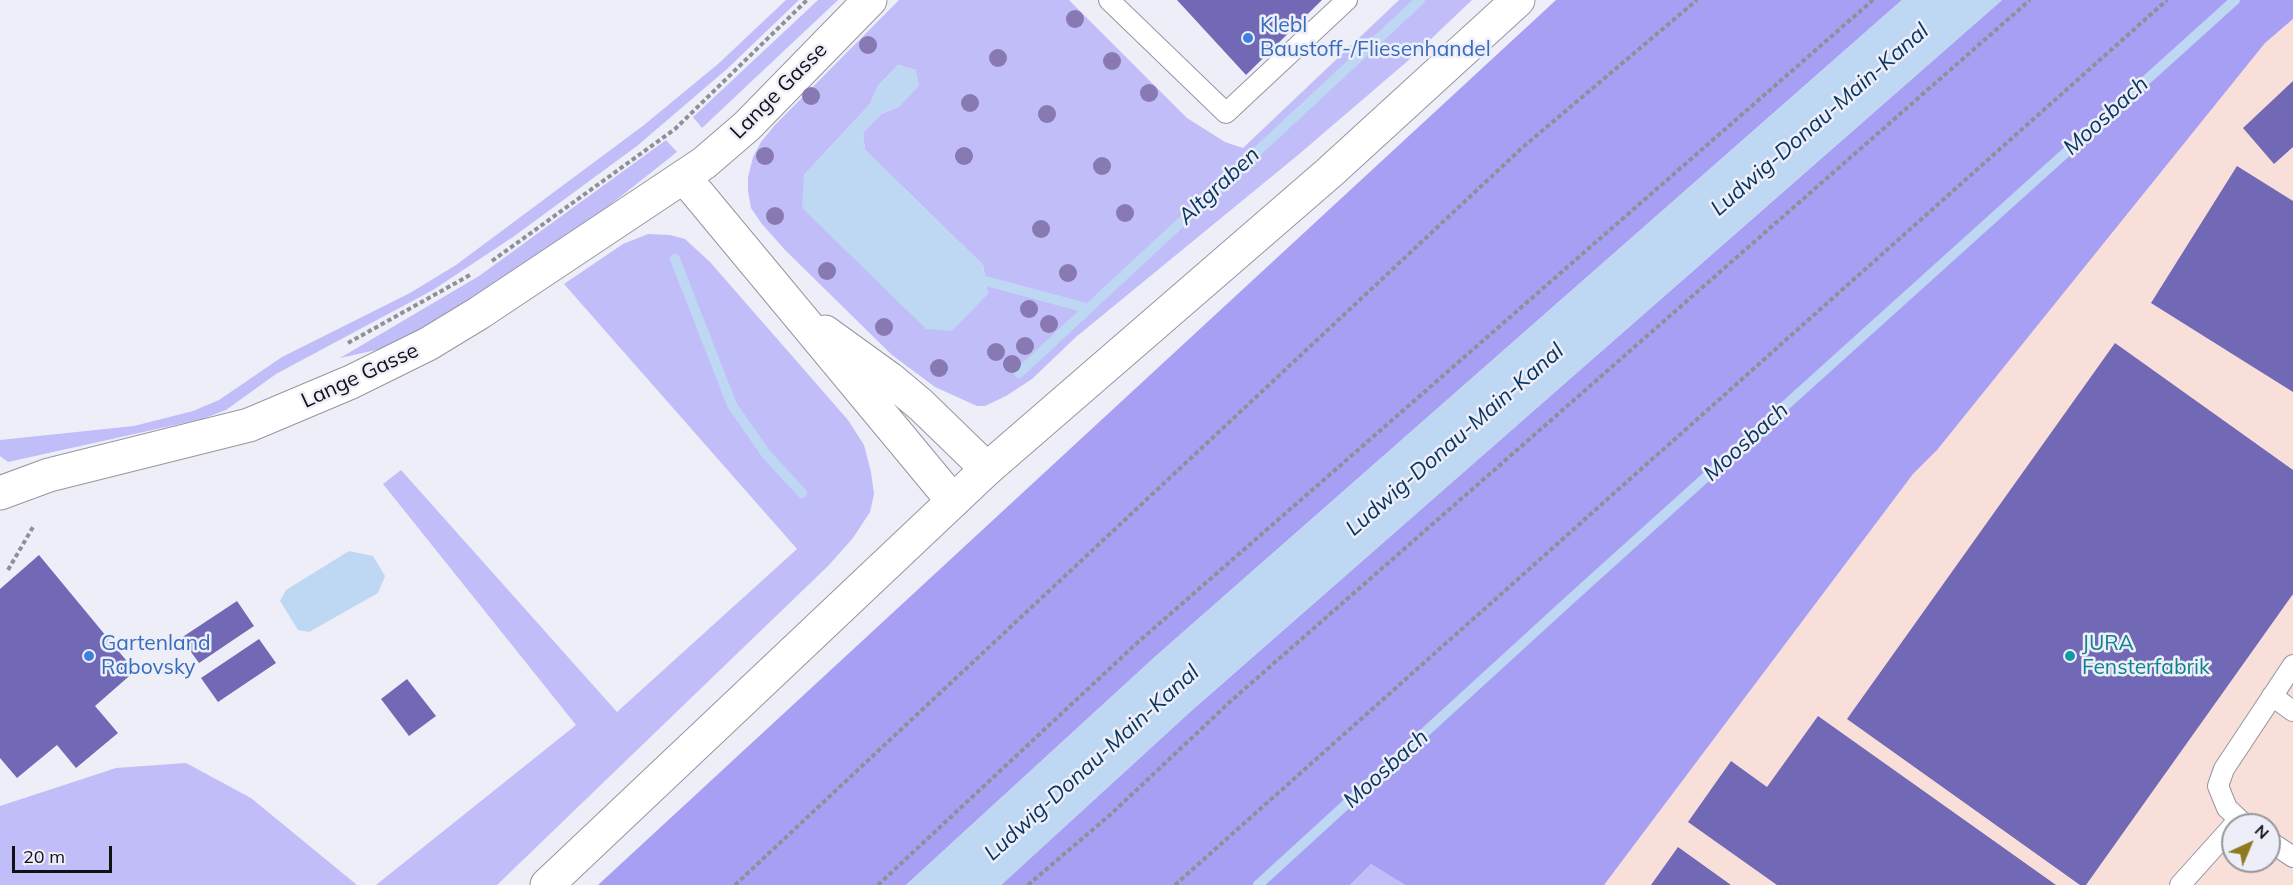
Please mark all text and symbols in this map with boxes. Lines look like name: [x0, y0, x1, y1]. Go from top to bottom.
place label: Klebl Baustoff-/Fliesenhandel: [1260, 13, 1491, 63]
water label: Ludwig-Donau-Main-Kanal: [1706, 18, 1934, 222]
marker: Klebl Baustoff-/Fliesenhandel: [1241, 31, 1255, 45]
street label: Lange Gasse: [725, 37, 833, 145]
water label: Moosbach: [2058, 71, 2154, 161]
water label: Altgraben: [1173, 142, 1265, 230]
street label: Lange Gasse: [298, 338, 422, 414]
water label: Ludwig-Donau-Main-Kanal: [1341, 338, 1569, 542]
water label: Moosbach: [1698, 397, 1794, 487]
place label: Gartenland Rabovsky: [101, 631, 211, 681]
place label: JURA Fensterfabrik: [2082, 631, 2210, 681]
marker: Gartenland Rabovsky: [82, 649, 96, 663]
marker: JURA Fensterfabrik: [2063, 649, 2077, 663]
water label: Ludwig-Donau-Main-Kanal: [979, 660, 1205, 866]
water label: Moosbach: [1338, 724, 1434, 814]
north arrow: [2221, 813, 2281, 873]
text: N: [2251, 820, 2273, 843]
scale bar: [15, 834, 116, 872]
text: 20 m: [23, 845, 65, 868]

